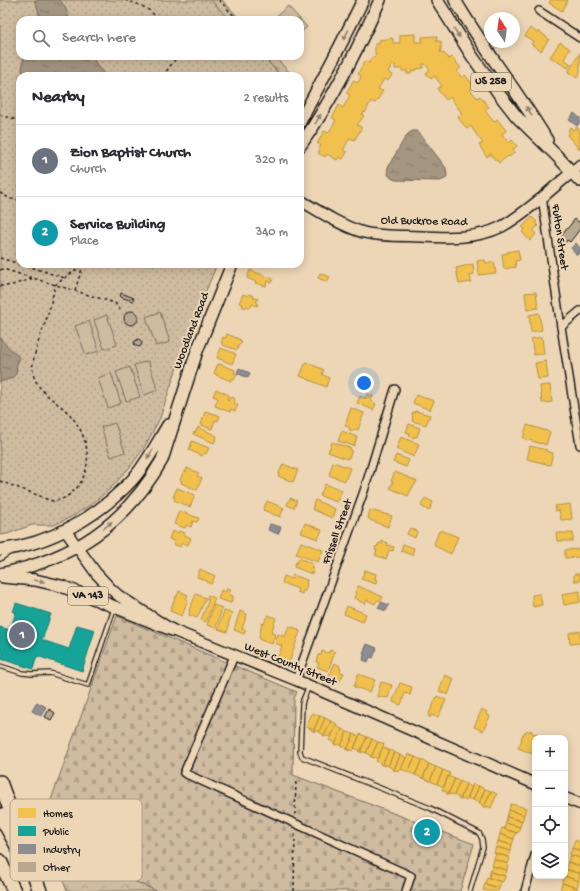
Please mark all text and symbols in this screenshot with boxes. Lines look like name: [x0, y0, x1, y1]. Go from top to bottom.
north arrow: [484, 12, 520, 48]
search box: [16, 16, 304, 60]
icon: search: [30, 27, 52, 49]
one-way arrow: [454, 27, 461, 39]
text: Search here: [62, 29, 136, 47]
one-way arrow: [343, 29, 349, 41]
road number: US 258: [471, 73, 511, 91]
text: Nearby: [32, 88, 85, 108]
text: 2 results: [243, 91, 288, 106]
one-way arrow: [525, 105, 532, 116]
one-way arrow: [314, 114, 321, 125]
text: Zion Baptist Church: [70, 144, 191, 162]
text: 1: [42, 153, 48, 168]
text: 320 m: [255, 153, 288, 168]
text: Church: [70, 162, 106, 177]
street label: Fulton Street: [547, 202, 571, 272]
street label: Old Buckroe Road: [381, 214, 468, 230]
text: Service Building: [70, 216, 165, 234]
text: 2: [42, 225, 48, 240]
text: 340 m: [255, 225, 288, 240]
text: Place: [70, 234, 98, 249]
street label: Woodland Road: [171, 290, 213, 371]
your location: [354, 373, 374, 393]
one-way arrow: [147, 449, 154, 460]
street label: Frissell Street: [319, 497, 357, 567]
one-way arrow: [103, 520, 114, 529]
one-way arrow: [33, 578, 45, 584]
road number: VA 143: [68, 587, 108, 605]
pin: 1: [9, 620, 35, 650]
street label: West County Street: [242, 640, 339, 690]
map controls: [532, 735, 568, 879]
button: +: [532, 735, 568, 771]
button: −: [532, 771, 568, 807]
legend: [10, 799, 142, 881]
button: locate: [532, 807, 568, 843]
text: Homes: [43, 809, 73, 821]
pin: 2: [414, 817, 440, 847]
text: Public: [42, 827, 70, 839]
button: layers: [532, 843, 568, 879]
text: Industry: [43, 845, 81, 857]
text: Other: [43, 863, 71, 875]

